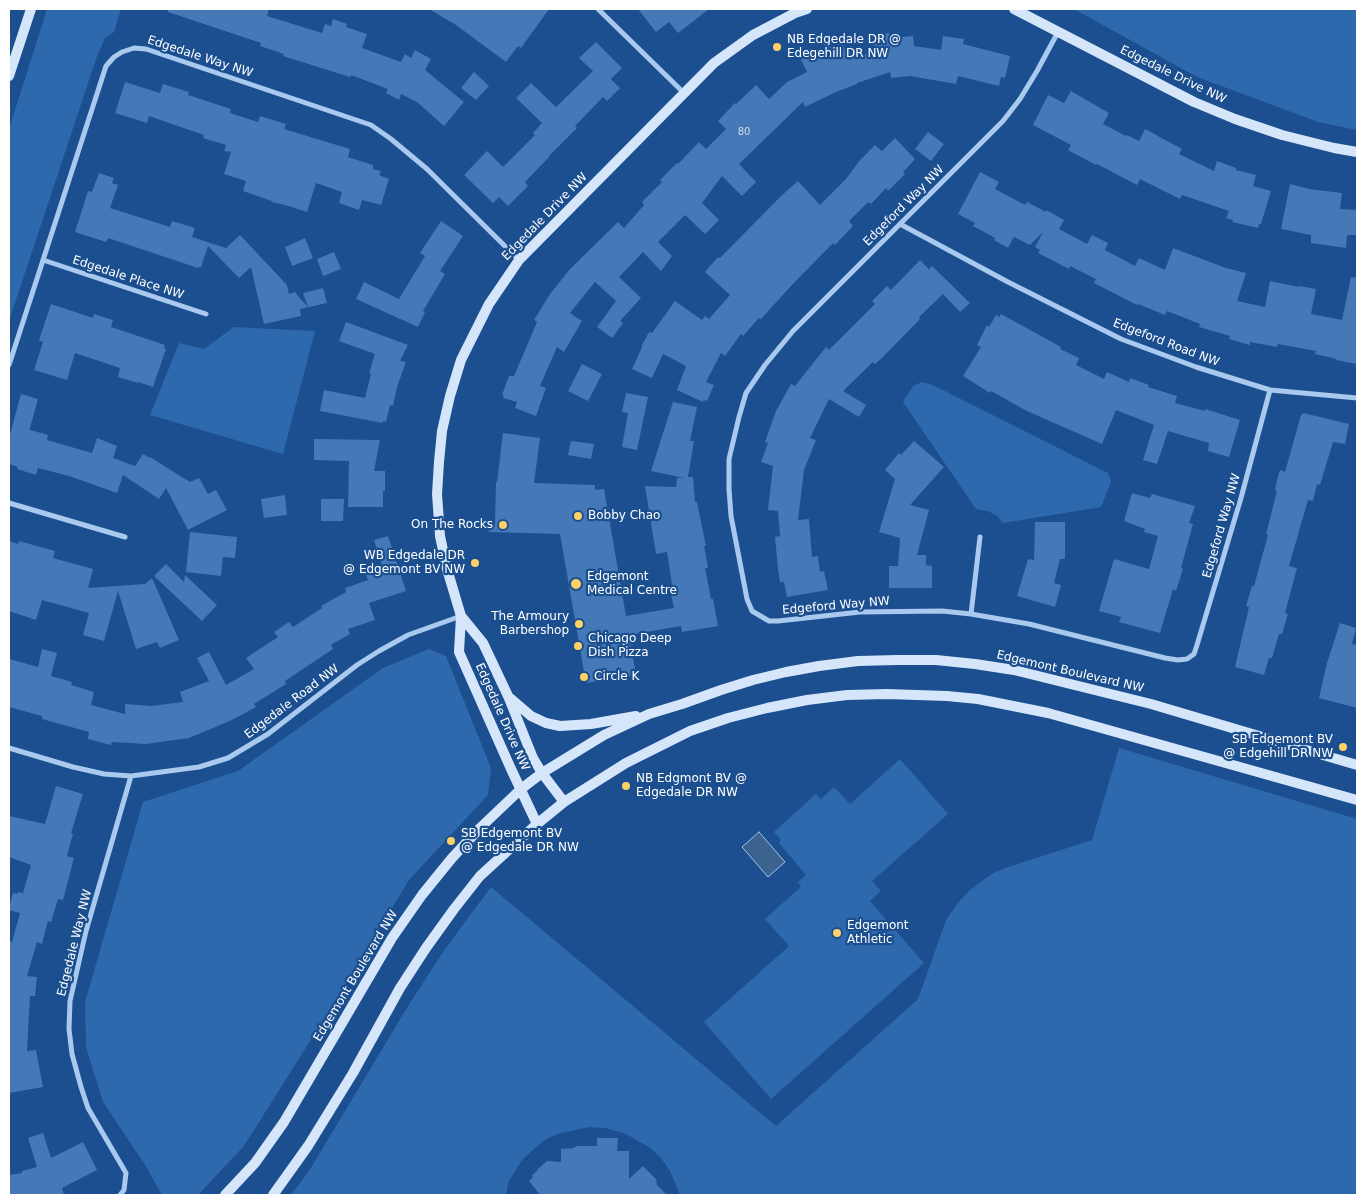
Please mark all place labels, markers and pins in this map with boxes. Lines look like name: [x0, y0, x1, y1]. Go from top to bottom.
place label: NB Edgedale DR @ Edegehill DR NW: [787, 33, 901, 61]
marker: NB Edgedale DR @ Edegehill DR NW: [771, 41, 783, 53]
place label: Bobby Chao: [588, 509, 660, 523]
marker: Bobby Chao: [572, 510, 584, 522]
place label: On The Rocks: [411, 518, 493, 532]
marker: On The Rocks: [497, 519, 509, 531]
place label: WB Edgedale DR @ Edgemont BV NW: [343, 549, 465, 577]
marker: WB Edgedale DR @ Edgemont BV NW: [469, 557, 481, 569]
place label: Edgemont Medical Centre: [587, 570, 677, 598]
marker: Edgemont Medical Centre: [569, 577, 583, 591]
place label: The Armoury Barbershop: [491, 610, 569, 638]
marker: The Armoury Barbershop: [573, 618, 585, 630]
place label: Chicago Deep Dish Pizza: [588, 632, 672, 660]
marker: Chicago Deep Dish Pizza: [572, 640, 584, 652]
place label: Circle K: [594, 670, 639, 684]
marker: Circle K: [578, 671, 590, 683]
place label: SB Edgemont BV @ Edgehill DR NW: [1223, 733, 1333, 761]
marker: SB Edgemont BV @ Edgehill DR NW: [1337, 741, 1349, 753]
place label: NB Edgmont BV @ Edgedale DR NW: [636, 772, 747, 800]
marker: NB Edgmont BV @ Edgedale DR NW: [620, 780, 632, 792]
place label: SB Edgemont BV @ Edgedale DR NW: [461, 827, 579, 855]
marker: SB Edgemont BV @ Edgedale DR NW: [445, 835, 457, 847]
place label: Edgemont Athletic: [847, 919, 909, 947]
marker: Edgemont Athletic: [831, 927, 843, 939]

